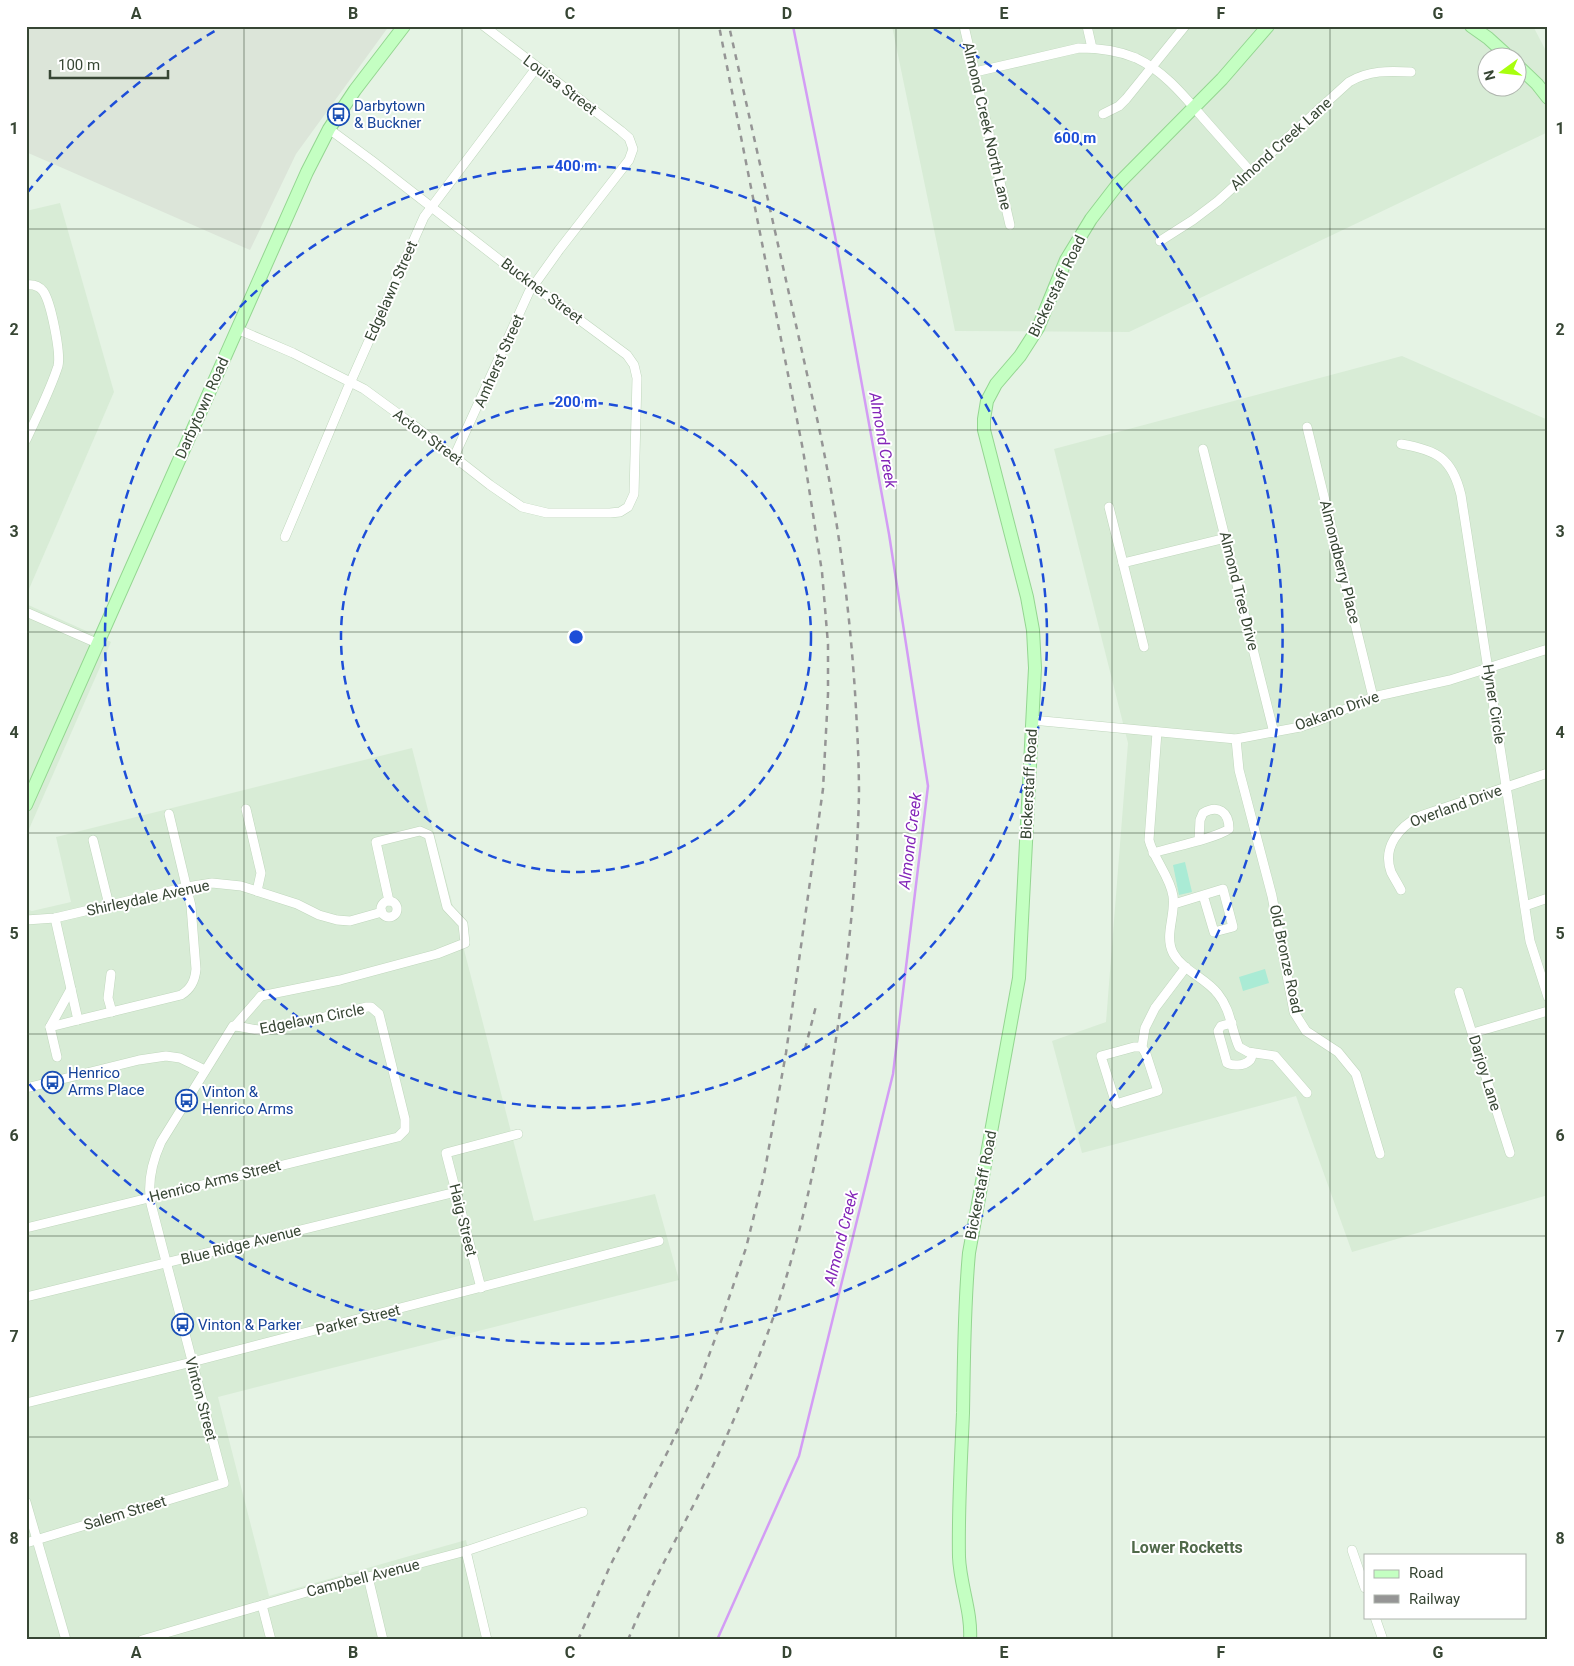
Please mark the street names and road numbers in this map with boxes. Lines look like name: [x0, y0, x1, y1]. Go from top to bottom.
street label: Almond Creek North Lane: [959, 40, 1015, 212]
street label: Louisa Street: [520, 51, 601, 119]
street label: Almond Creek Lane: [1227, 94, 1335, 194]
street label: Bickerstaff Road: [1025, 232, 1089, 340]
street label: Edgelawn Street: [361, 238, 421, 344]
street label: Buckner Street: [498, 254, 586, 328]
street label: Amherst Street: [470, 311, 528, 410]
street label: Darbytown Road: [171, 354, 233, 462]
street label: Acton Street: [390, 405, 466, 469]
street label: Almondberry Place: [1316, 498, 1364, 626]
street label: Almond Tree Drive: [1216, 530, 1262, 652]
street label: Hyner Circle: [1479, 663, 1509, 745]
street label: Oakano Drive: [1292, 687, 1382, 735]
street label: Bickerstaff Road: [1017, 728, 1041, 840]
street label: Overland Drive: [1408, 781, 1504, 831]
street label: Shirleydale Avenue: [85, 876, 211, 920]
street label: Old Bronze Road: [1266, 903, 1306, 1015]
street label: Edgelawn Circle: [258, 1000, 366, 1038]
street label: Darjoy Lane: [1465, 1033, 1505, 1113]
street label: Bickerstaff Road: [962, 1129, 1000, 1241]
street label: Henrico Arms Street: [147, 1156, 283, 1206]
street label: Haig Street: [445, 1182, 481, 1258]
street label: Blue Ridge Avenue: [179, 1221, 303, 1269]
street label: Parker Street: [314, 1301, 402, 1339]
street label: Vinton Street: [181, 1355, 221, 1443]
street label: Salem Street: [82, 1492, 168, 1534]
street label: Campbell Avenue: [305, 1555, 421, 1601]

